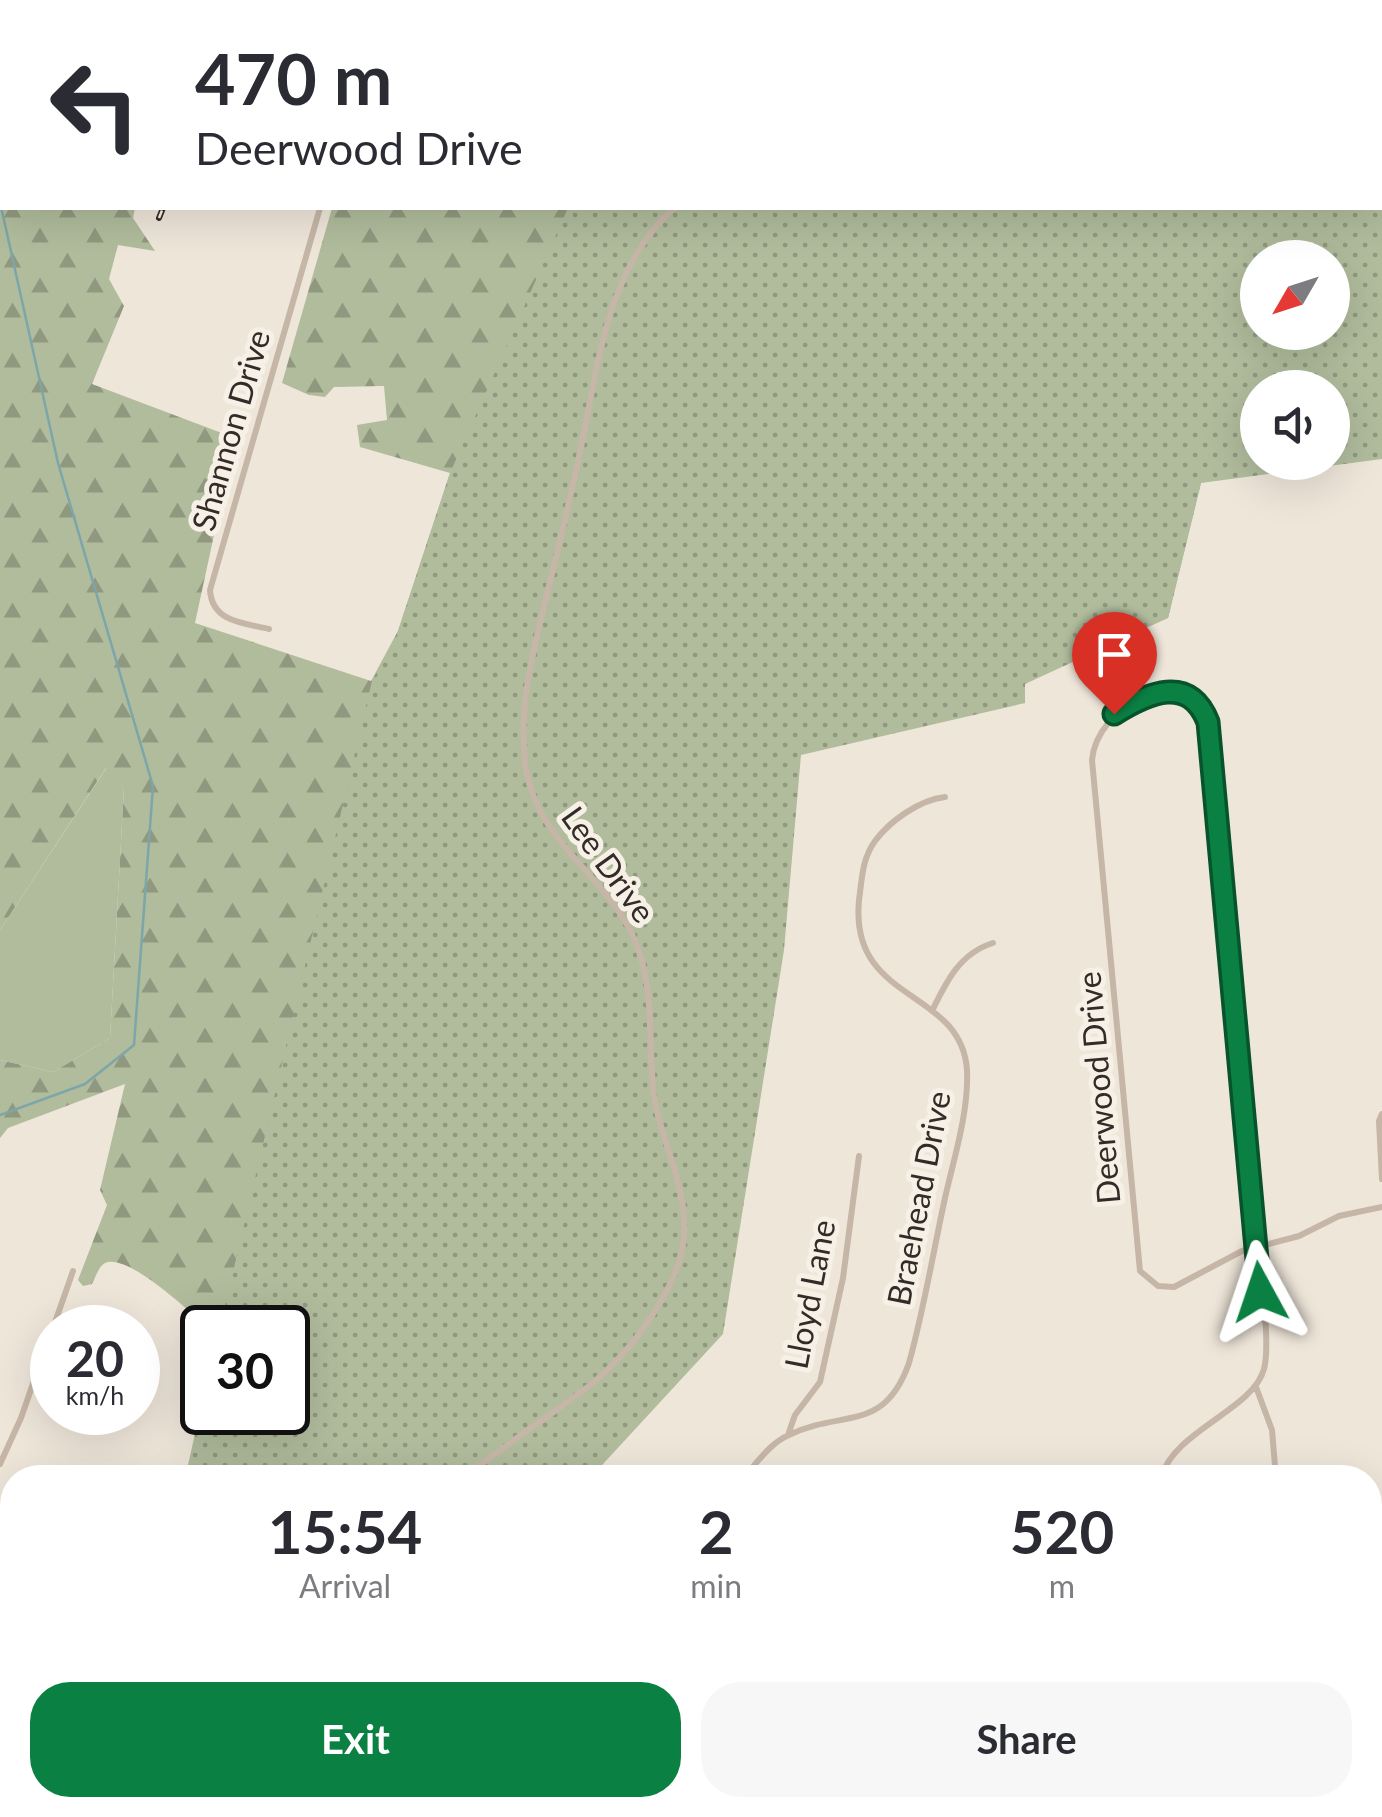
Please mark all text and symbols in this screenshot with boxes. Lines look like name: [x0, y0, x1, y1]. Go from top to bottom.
text: 470 m: [195, 36, 392, 120]
icon: left: [30, 40, 160, 170]
text: Deerwood Drive: [195, 121, 523, 175]
north arrow: [1240, 240, 1350, 350]
map controls: [1240, 240, 1350, 480]
street label: Shannon Drive: [183, 325, 277, 535]
button: sound: [1240, 370, 1350, 480]
pin: [1072, 612, 1157, 715]
icon: arrive: [1087, 627, 1142, 682]
street label: Lee Drive: [554, 799, 664, 929]
street label: Deerwood Drive: [1068, 970, 1128, 1206]
street label: Braehead Drive: [878, 1087, 958, 1309]
street label: Lloyd Lane: [775, 1216, 843, 1372]
position arrow: [1208, 1240, 1312, 1344]
speed limit sign: 30: [180, 1305, 310, 1435]
text: 20: [66, 1328, 124, 1388]
text: km/h: [66, 1380, 124, 1410]
text: 15:54: [268, 1495, 422, 1567]
text: 2: [699, 1495, 734, 1567]
text: 520: [1010, 1495, 1114, 1567]
text: Arrival: [299, 1566, 391, 1605]
text: min: [690, 1566, 742, 1605]
text: m: [1049, 1566, 1075, 1605]
button: Exit: [30, 1682, 681, 1797]
button: Share: [701, 1682, 1352, 1797]

